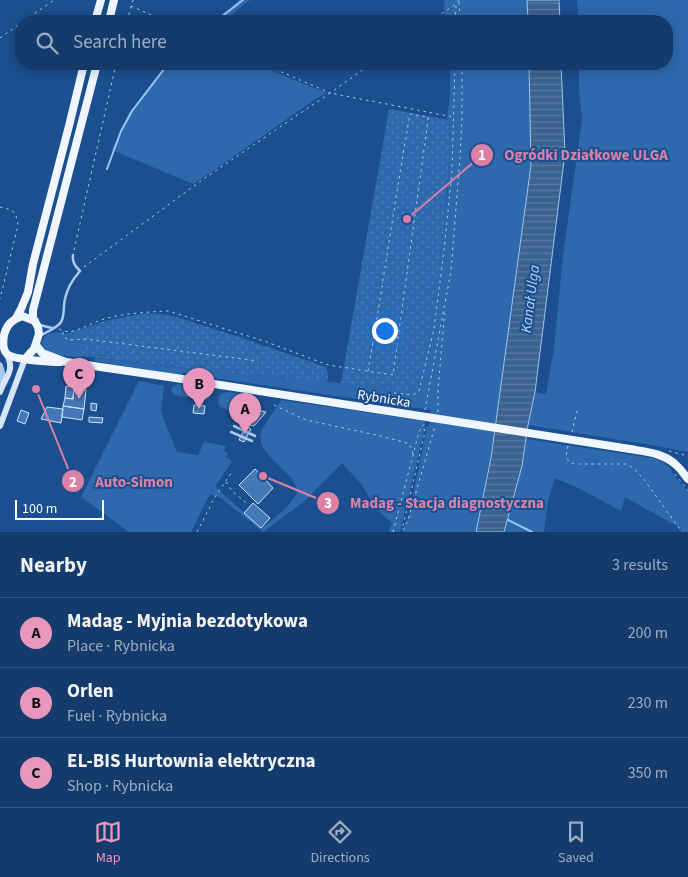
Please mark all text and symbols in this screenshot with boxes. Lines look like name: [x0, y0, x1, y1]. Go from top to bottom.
search box: [15, 15, 673, 70]
icon: search: [33, 29, 61, 57]
text: Search here: [73, 29, 167, 56]
callout: Ogródki Działkowe ULGA: [469, 140, 678, 170]
text: 1: [478, 145, 486, 166]
text: Ogródki Działkowe ULGA: [504, 145, 668, 166]
water label: Kanał Ulga: [516, 264, 545, 334]
your location: [372, 318, 398, 344]
pin: C: [63, 358, 95, 399]
pin: B: [183, 368, 215, 409]
street label: Rybnicka: [356, 385, 412, 413]
pin: A: [229, 393, 261, 434]
callout: Auto-Simon: [60, 466, 183, 496]
text: 2: [69, 472, 77, 493]
text: Auto-Simon: [94, 472, 173, 493]
callout: Madag - Stacja diagnostyczna: [315, 488, 554, 518]
text: 3: [324, 493, 332, 514]
text: Madag - Stacja diagnostyczna: [350, 493, 544, 514]
scale bar: [15, 497, 104, 520]
text: 100 m: [22, 499, 57, 519]
text: Nearby: [20, 550, 87, 580]
text: 3 results: [612, 554, 668, 576]
text: Madag - Myjnia bezdotykowa: [67, 608, 308, 635]
text: A: [31, 622, 41, 644]
text: 200 m: [628, 622, 668, 644]
text: Place · Rybnicka: [67, 635, 175, 657]
text: Orlen: [67, 678, 114, 705]
text: B: [31, 692, 41, 714]
text: 230 m: [628, 692, 668, 714]
text: Fuel · Rybnicka: [67, 705, 167, 727]
text: EL-BIS Hurtownia elektryczna: [67, 748, 316, 775]
text: C: [31, 762, 41, 784]
text: 350 m: [628, 762, 668, 784]
text: Shop · Rybnicka: [67, 775, 173, 797]
tab: Map: [94, 818, 122, 868]
tab: Directions: [310, 818, 370, 868]
tab: Saved: [558, 818, 594, 868]

